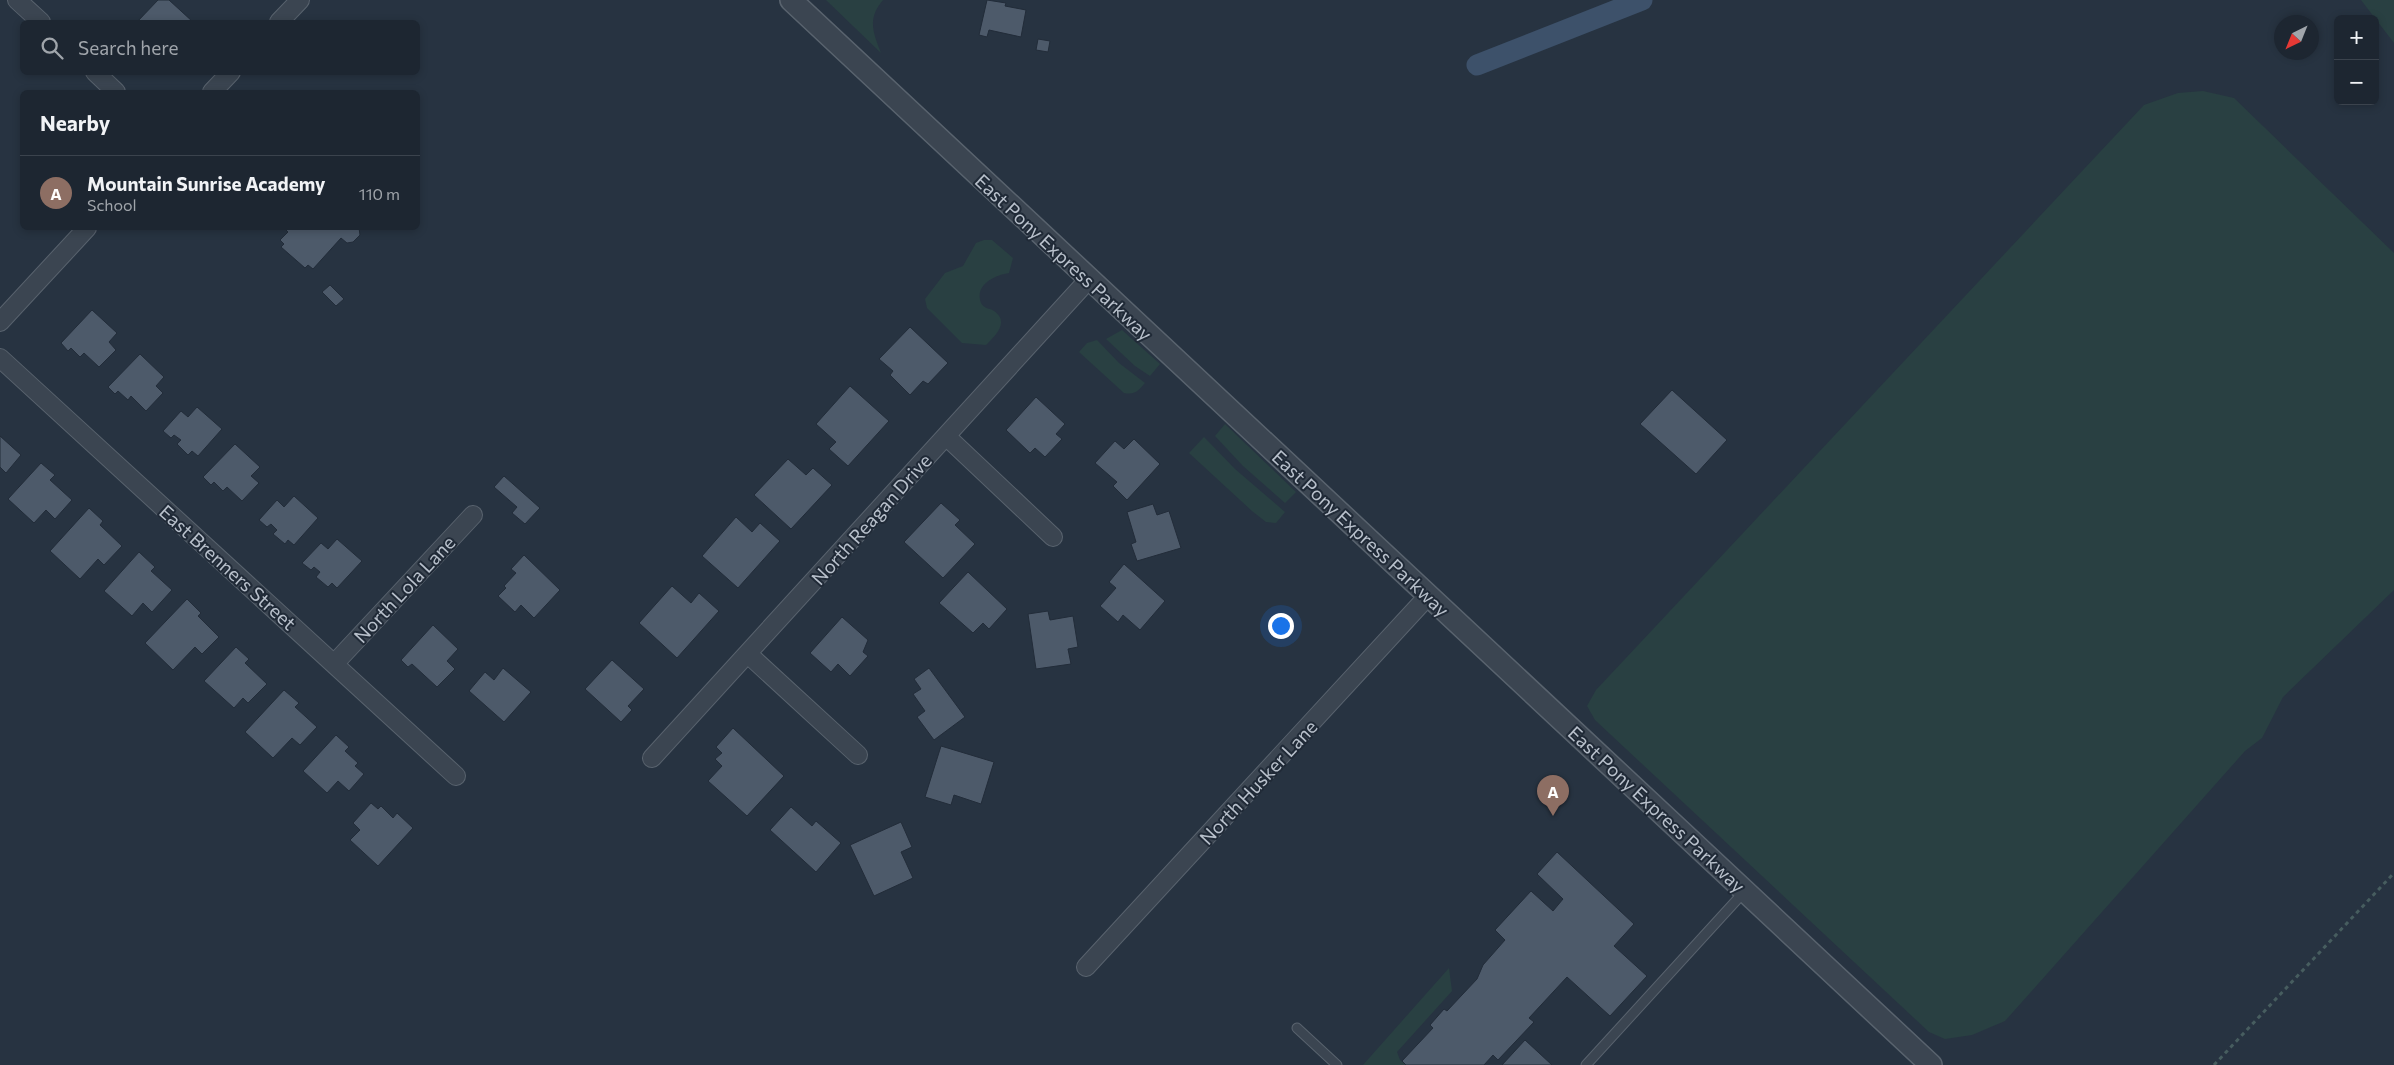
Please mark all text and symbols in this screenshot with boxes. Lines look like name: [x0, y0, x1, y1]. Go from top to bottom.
north arrow: [2274, 15, 2319, 60]
map controls: [2334, 15, 2379, 105]
button: +: [2334, 15, 2379, 60]
search box: [20, 20, 420, 75]
icon: search: [38, 34, 66, 62]
text: Search here: [78, 36, 178, 59]
button: −: [2334, 60, 2379, 105]
text: Nearby: [40, 110, 110, 135]
street label: East Pony Express Parkway: [971, 169, 1157, 345]
text: Mountain Sunrise Academy: [87, 172, 325, 195]
text: A: [50, 184, 62, 203]
text: 110 m: [359, 184, 400, 203]
text: School: [87, 195, 137, 214]
street label: East Pony Express Parkway: [1268, 445, 1454, 621]
street label: North Reagan Drive: [806, 449, 936, 589]
street label: East Brenners Street: [155, 500, 301, 635]
street label: North Lola Lane: [349, 531, 459, 647]
your location: [1268, 613, 1294, 639]
street label: North Husker Lane: [1194, 715, 1322, 849]
street label: East Pony Express Parkway: [1564, 721, 1750, 897]
pin: A: [1537, 775, 1569, 816]

